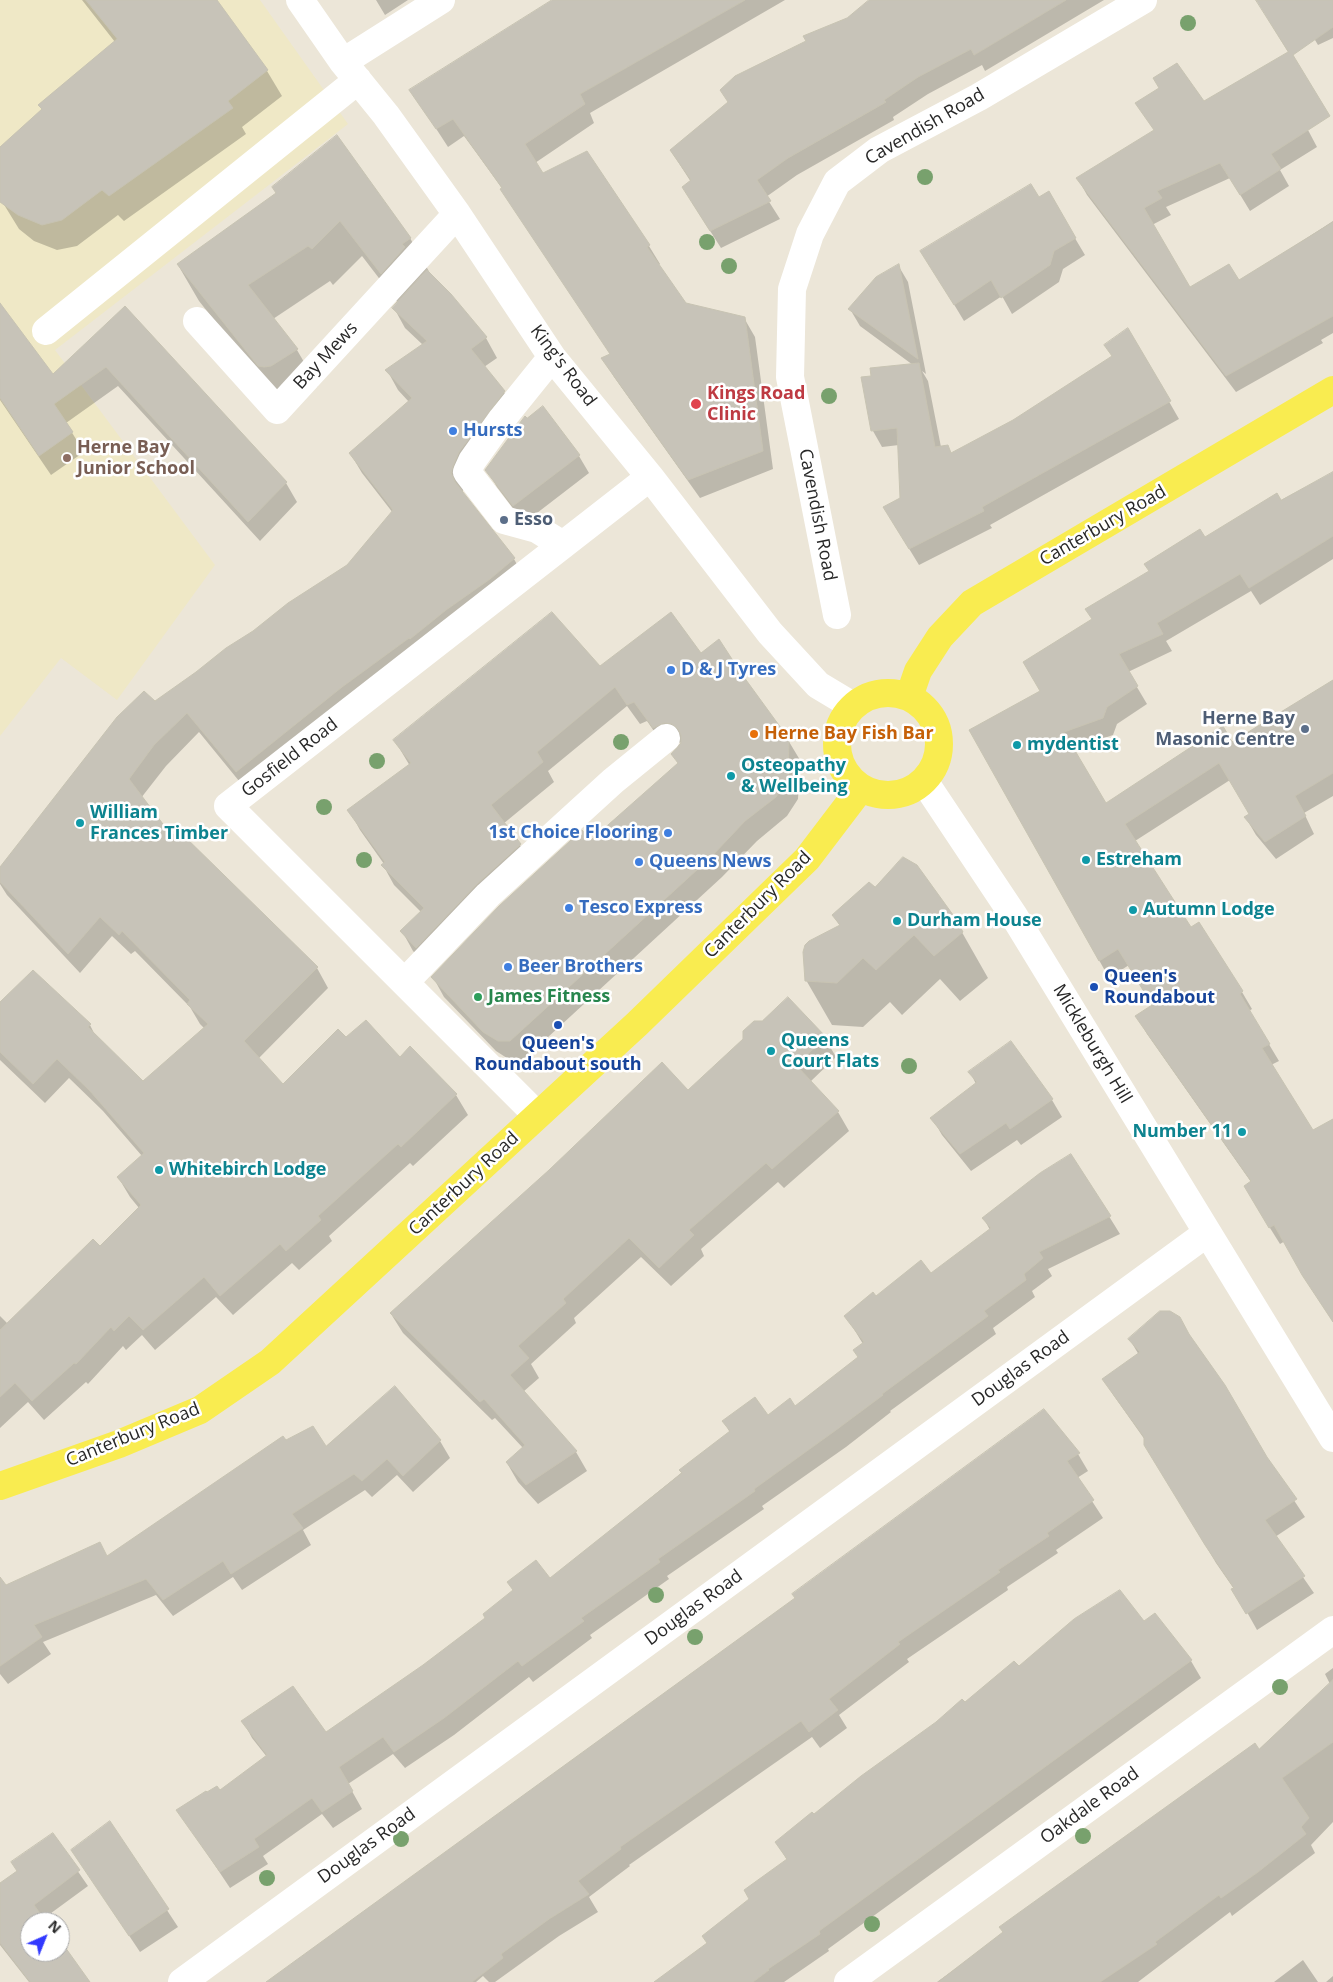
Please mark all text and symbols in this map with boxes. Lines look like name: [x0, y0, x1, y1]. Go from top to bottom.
street label: Cavendish Road: [861, 84, 989, 170]
street label: Bay Mews: [289, 318, 363, 394]
street label: King's Road: [525, 321, 601, 411]
place label: Kings Road Clinic: [707, 383, 805, 426]
marker: Kings Road Clinic: [689, 397, 703, 411]
place label: Hursts: [463, 420, 522, 442]
marker: Hursts: [447, 425, 459, 437]
place label: Herne Bay Junior School: [77, 437, 195, 479]
street label: Cavendish Road: [794, 447, 840, 583]
marker: Herne Bay Junior School: [61, 452, 73, 464]
street label: Canterbury Road: [1036, 481, 1170, 571]
place label: Esso: [514, 509, 553, 531]
marker: Esso: [498, 514, 510, 526]
place label: D & J Tyres: [681, 659, 776, 681]
marker: D & J Tyres: [665, 664, 677, 676]
place label: Herne Bay Masonic Centre: [1155, 708, 1295, 751]
street label: Gosfield Road: [237, 714, 343, 802]
place label: Herne Bay Fish Bar: [764, 723, 934, 745]
marker: Herne Bay Masonic Centre: [1299, 723, 1311, 735]
marker: Herne Bay Fish Bar: [748, 728, 760, 740]
place label: mydentist: [1027, 734, 1119, 756]
marker: mydentist: [1011, 739, 1023, 751]
place label: Osteopathy & Wellbeing: [741, 755, 848, 798]
marker: Osteopathy & Wellbeing: [725, 770, 737, 782]
place label: William Frances Timber: [90, 802, 228, 844]
marker: William Frances Timber: [74, 817, 86, 829]
place label: 1st Choice Flooring: [488, 822, 658, 844]
marker: 1st Choice Flooring: [662, 827, 674, 839]
street label: Canterbury Road: [700, 847, 816, 963]
place label: Estreham: [1096, 849, 1182, 871]
place label: Queens News: [649, 851, 772, 873]
marker: Estreham: [1080, 854, 1092, 866]
marker: Queens News: [633, 856, 645, 868]
place label: Tesco Express: [579, 897, 703, 919]
place label: Autumn Lodge: [1143, 899, 1275, 921]
marker: Tesco Express: [563, 902, 575, 914]
marker: Autumn Lodge: [1127, 904, 1139, 916]
place label: Durham House: [907, 910, 1042, 932]
marker: Durham House: [891, 915, 903, 927]
place label: Beer Brothers: [518, 956, 643, 978]
marker: Beer Brothers: [502, 961, 514, 973]
place label: Queen's Roundabout: [1104, 966, 1215, 1009]
street label: Mickleburgh Hill: [1048, 980, 1136, 1108]
marker: Queen's Roundabout: [1088, 981, 1100, 993]
place label: James Fitness: [488, 986, 610, 1008]
marker: James Fitness: [472, 991, 484, 1003]
marker: Queen's Roundabout south: [552, 1019, 564, 1031]
place label: Queens Court Flats: [781, 1030, 879, 1072]
place label: Queen's Roundabout south: [474, 1033, 642, 1076]
marker: Queens Court Flats: [765, 1045, 777, 1057]
place label: Number 11: [1132, 1121, 1232, 1143]
marker: Number 11: [1236, 1126, 1248, 1138]
street label: Canterbury Road: [405, 1128, 523, 1240]
place label: Whitebirch Lodge: [169, 1159, 326, 1181]
marker: Whitebirch Lodge: [153, 1164, 165, 1176]
street label: Douglas Road: [968, 1326, 1074, 1412]
street label: Canterbury Road: [63, 1398, 203, 1472]
street label: Douglas Road: [641, 1565, 747, 1651]
street label: Oakdale Road: [1036, 1763, 1144, 1849]
street label: Douglas Road: [314, 1803, 420, 1889]
north arrow: [20, 1912, 70, 1962]
text: N: [44, 1916, 66, 1937]

